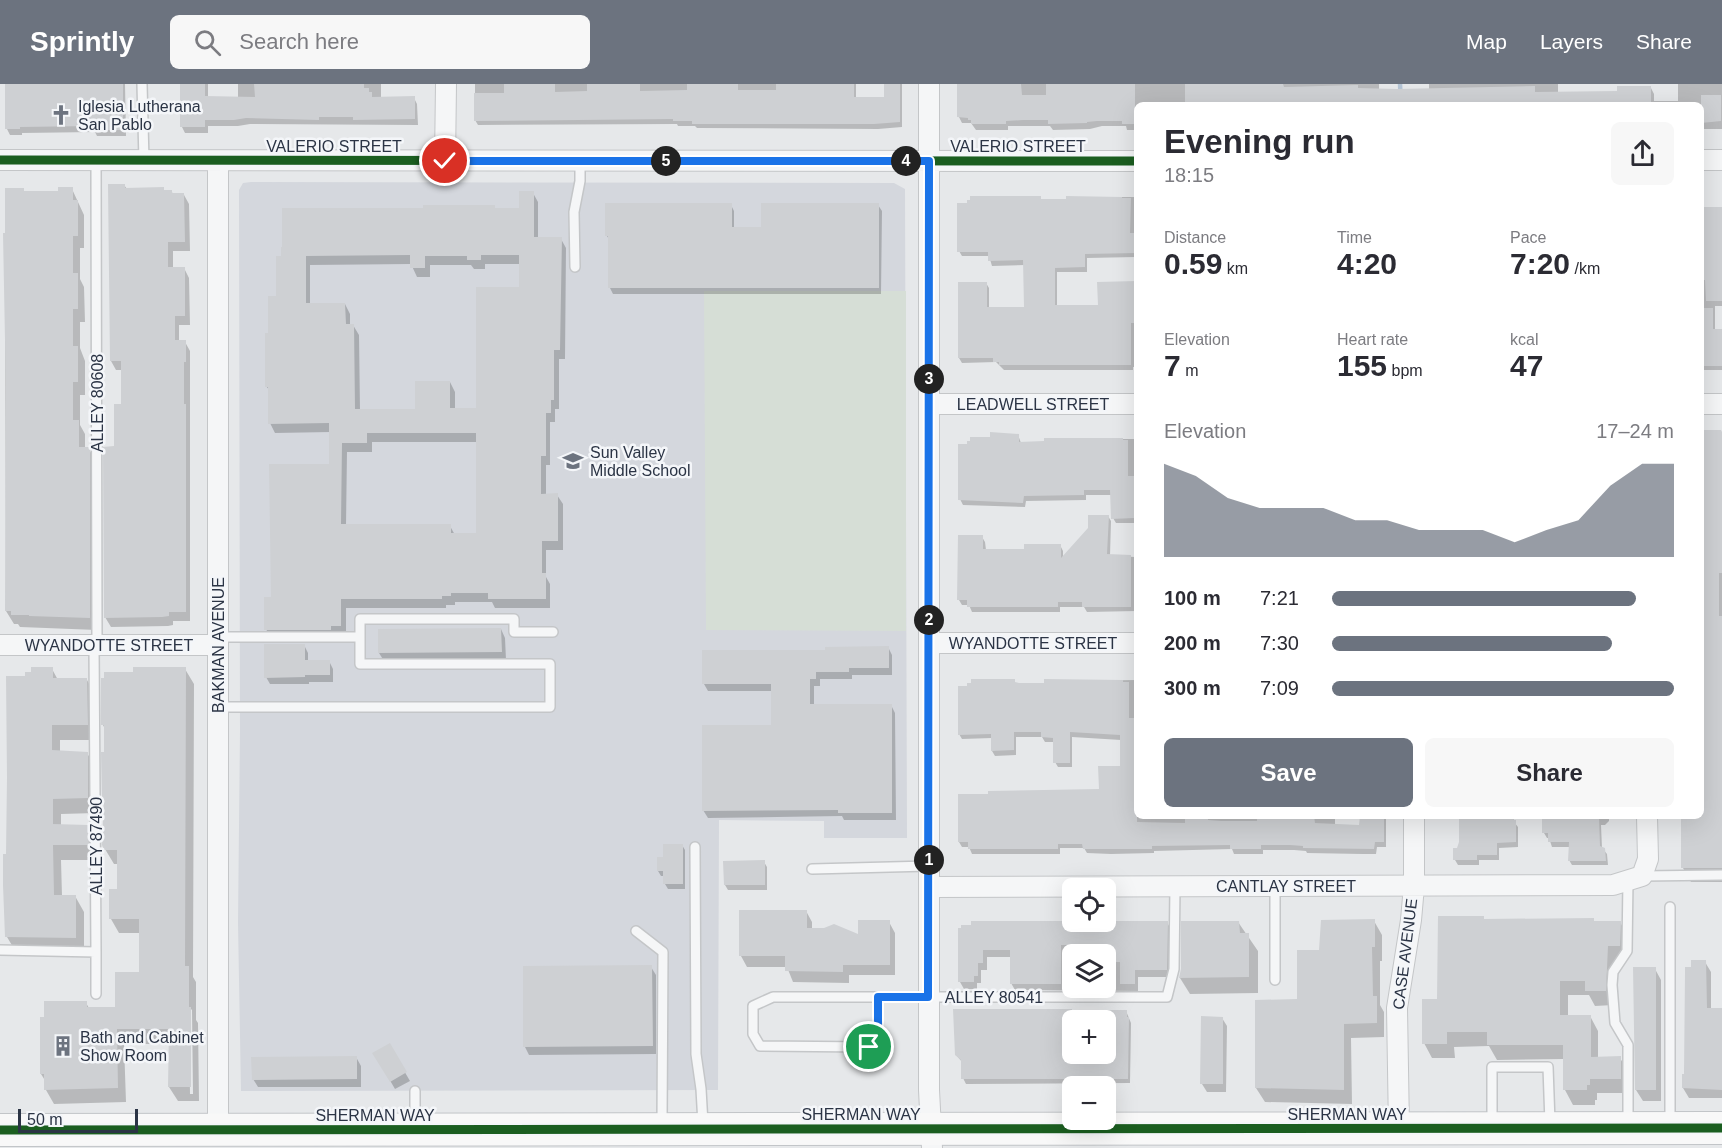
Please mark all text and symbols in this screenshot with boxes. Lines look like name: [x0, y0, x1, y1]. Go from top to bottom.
search box: [170, 15, 590, 69]
text: Sprintly: [30, 26, 134, 57]
icon: search: [191, 26, 224, 59]
text: Search here: [239, 29, 359, 54]
text: Map: [1466, 30, 1507, 53]
text: Layers: [1540, 30, 1603, 53]
text: Share: [1636, 30, 1692, 53]
place label: Iglesia Lutherana San Pablo: [78, 98, 201, 133]
church icon: Iglesia Lutherana San Pablo: [49, 103, 73, 127]
button: share: [1611, 122, 1674, 185]
text: Evening run: [1164, 123, 1355, 160]
pin: [419, 135, 470, 186]
street label: VALERIO STREET: [266, 138, 402, 155]
street label: VALERIO STREET: [950, 138, 1086, 155]
icon: check: [428, 144, 461, 177]
pin: 5: [651, 146, 681, 176]
pin: 4: [891, 146, 921, 176]
text: 5: [662, 152, 670, 169]
text: 4: [902, 152, 910, 169]
text: 18:15: [1164, 164, 1214, 186]
text: Distance: [1164, 229, 1226, 246]
text: Time: [1337, 229, 1372, 246]
text: Pace: [1510, 229, 1546, 246]
text: 0.59: [1164, 247, 1222, 280]
text: 4:20: [1337, 247, 1397, 280]
text: 7:20: [1510, 247, 1570, 280]
text: km: [1222, 260, 1248, 277]
text: /km: [1570, 260, 1600, 277]
text: Elevation: [1164, 331, 1230, 348]
text: Heart rate: [1337, 331, 1408, 348]
text: kcal: [1510, 331, 1538, 348]
text: 7: [1164, 349, 1181, 382]
text: 155: [1337, 349, 1387, 382]
text: 47: [1510, 349, 1543, 382]
street label: ALLEY 80608: [89, 354, 106, 452]
text: m: [1181, 362, 1198, 379]
text: bpm: [1387, 362, 1423, 379]
pin: 3: [914, 364, 944, 394]
text: 3: [925, 370, 933, 387]
street label: LEADWELL STREET: [957, 396, 1109, 413]
text: Elevation: [1164, 420, 1246, 442]
text: 17–24 m: [1596, 420, 1674, 442]
place label: Sun Valley Middle School: [590, 444, 691, 479]
school or university icon: Sun Valley Middle School: [561, 449, 585, 473]
street label: BAKMAN AVENUE: [210, 577, 227, 713]
text: 100 m: [1164, 587, 1221, 609]
text: 7:21: [1260, 587, 1299, 609]
pin: 2: [914, 605, 944, 635]
text: 2: [925, 611, 933, 628]
text: 200 m: [1164, 632, 1221, 654]
text: 7:30: [1260, 632, 1299, 654]
street label: WYANDOTTE STREET: [949, 635, 1118, 652]
street label: WYANDOTTE STREET: [25, 637, 194, 654]
text: 300 m: [1164, 677, 1221, 699]
text: 7:09: [1260, 677, 1299, 699]
button: Save: [1164, 738, 1413, 807]
button: Share: [1425, 738, 1674, 807]
street label: ALLEY 87490: [88, 797, 105, 895]
pin: 1: [914, 845, 944, 875]
text: 1: [925, 851, 933, 868]
map controls: [1062, 878, 1116, 1130]
button: locate: [1062, 878, 1116, 932]
street label: CANTLAY STREET: [1216, 878, 1356, 895]
street label: CASE AVENUE: [1390, 898, 1420, 1010]
button: layers: [1062, 944, 1116, 998]
street label: ALLEY 80541: [945, 989, 1043, 1006]
button: +: [1062, 1010, 1116, 1064]
pin: [843, 1021, 894, 1072]
place label: Bath and Cabinet Show Room: [80, 1029, 204, 1064]
icon: arrive: [852, 1030, 885, 1063]
building icon: Bath and Cabinet Show Room: [51, 1034, 75, 1058]
button: −: [1062, 1076, 1116, 1130]
scale bar: [18, 1106, 138, 1134]
street label: SHERMAN WAY: [801, 1106, 921, 1123]
street label: SHERMAN WAY: [1287, 1106, 1407, 1123]
street label: SHERMAN WAY: [315, 1107, 435, 1124]
text: 50 m: [27, 1111, 63, 1128]

